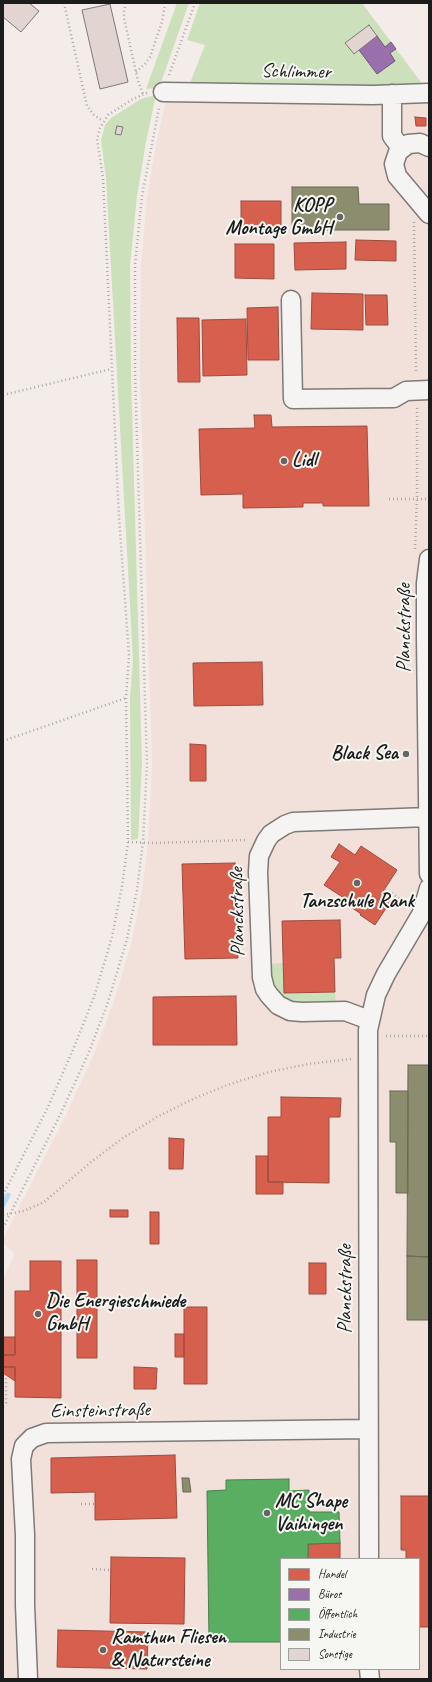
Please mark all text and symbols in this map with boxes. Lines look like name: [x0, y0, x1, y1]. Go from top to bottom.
street label: Schlimmer: [261, 59, 331, 85]
place label: KOPP Montage GmbH: [226, 194, 332, 241]
marker: KOPP Montage GmbH: [335, 212, 345, 222]
place label: Lidl: [292, 449, 316, 473]
marker: Lidl: [279, 456, 289, 466]
street label: Planckstraße: [393, 583, 417, 673]
place label: Black Sea: [331, 742, 398, 766]
marker: Black Sea: [401, 749, 411, 759]
street label: Planckstraße: [225, 867, 251, 957]
marker: Tanzschule Rank: [352, 878, 362, 888]
place label: Tanzschule Rank: [300, 890, 414, 914]
street label: Planckstraße: [334, 1244, 358, 1334]
place label: Die Energieschmiede GmbH: [46, 1290, 185, 1337]
marker: Die Energieschmiede GmbH: [33, 1309, 43, 1319]
street label: Einsteinstraße: [50, 1398, 150, 1424]
place label: MC Shape Vaihingen: [275, 1490, 347, 1537]
marker: MC Shape Vaihingen: [262, 1508, 272, 1518]
legend: [280, 1558, 420, 1670]
text: Handel: [318, 1566, 346, 1582]
text: Büros: [318, 1586, 341, 1602]
text: Öffentlich: [318, 1606, 357, 1622]
place label: Ramthun Fliesen & Natursteine: [111, 1626, 226, 1673]
text: Industrie: [318, 1626, 356, 1642]
marker: Ramthun Fliesen & Natursteine: [98, 1645, 108, 1655]
text: Sonstige: [318, 1646, 352, 1662]

